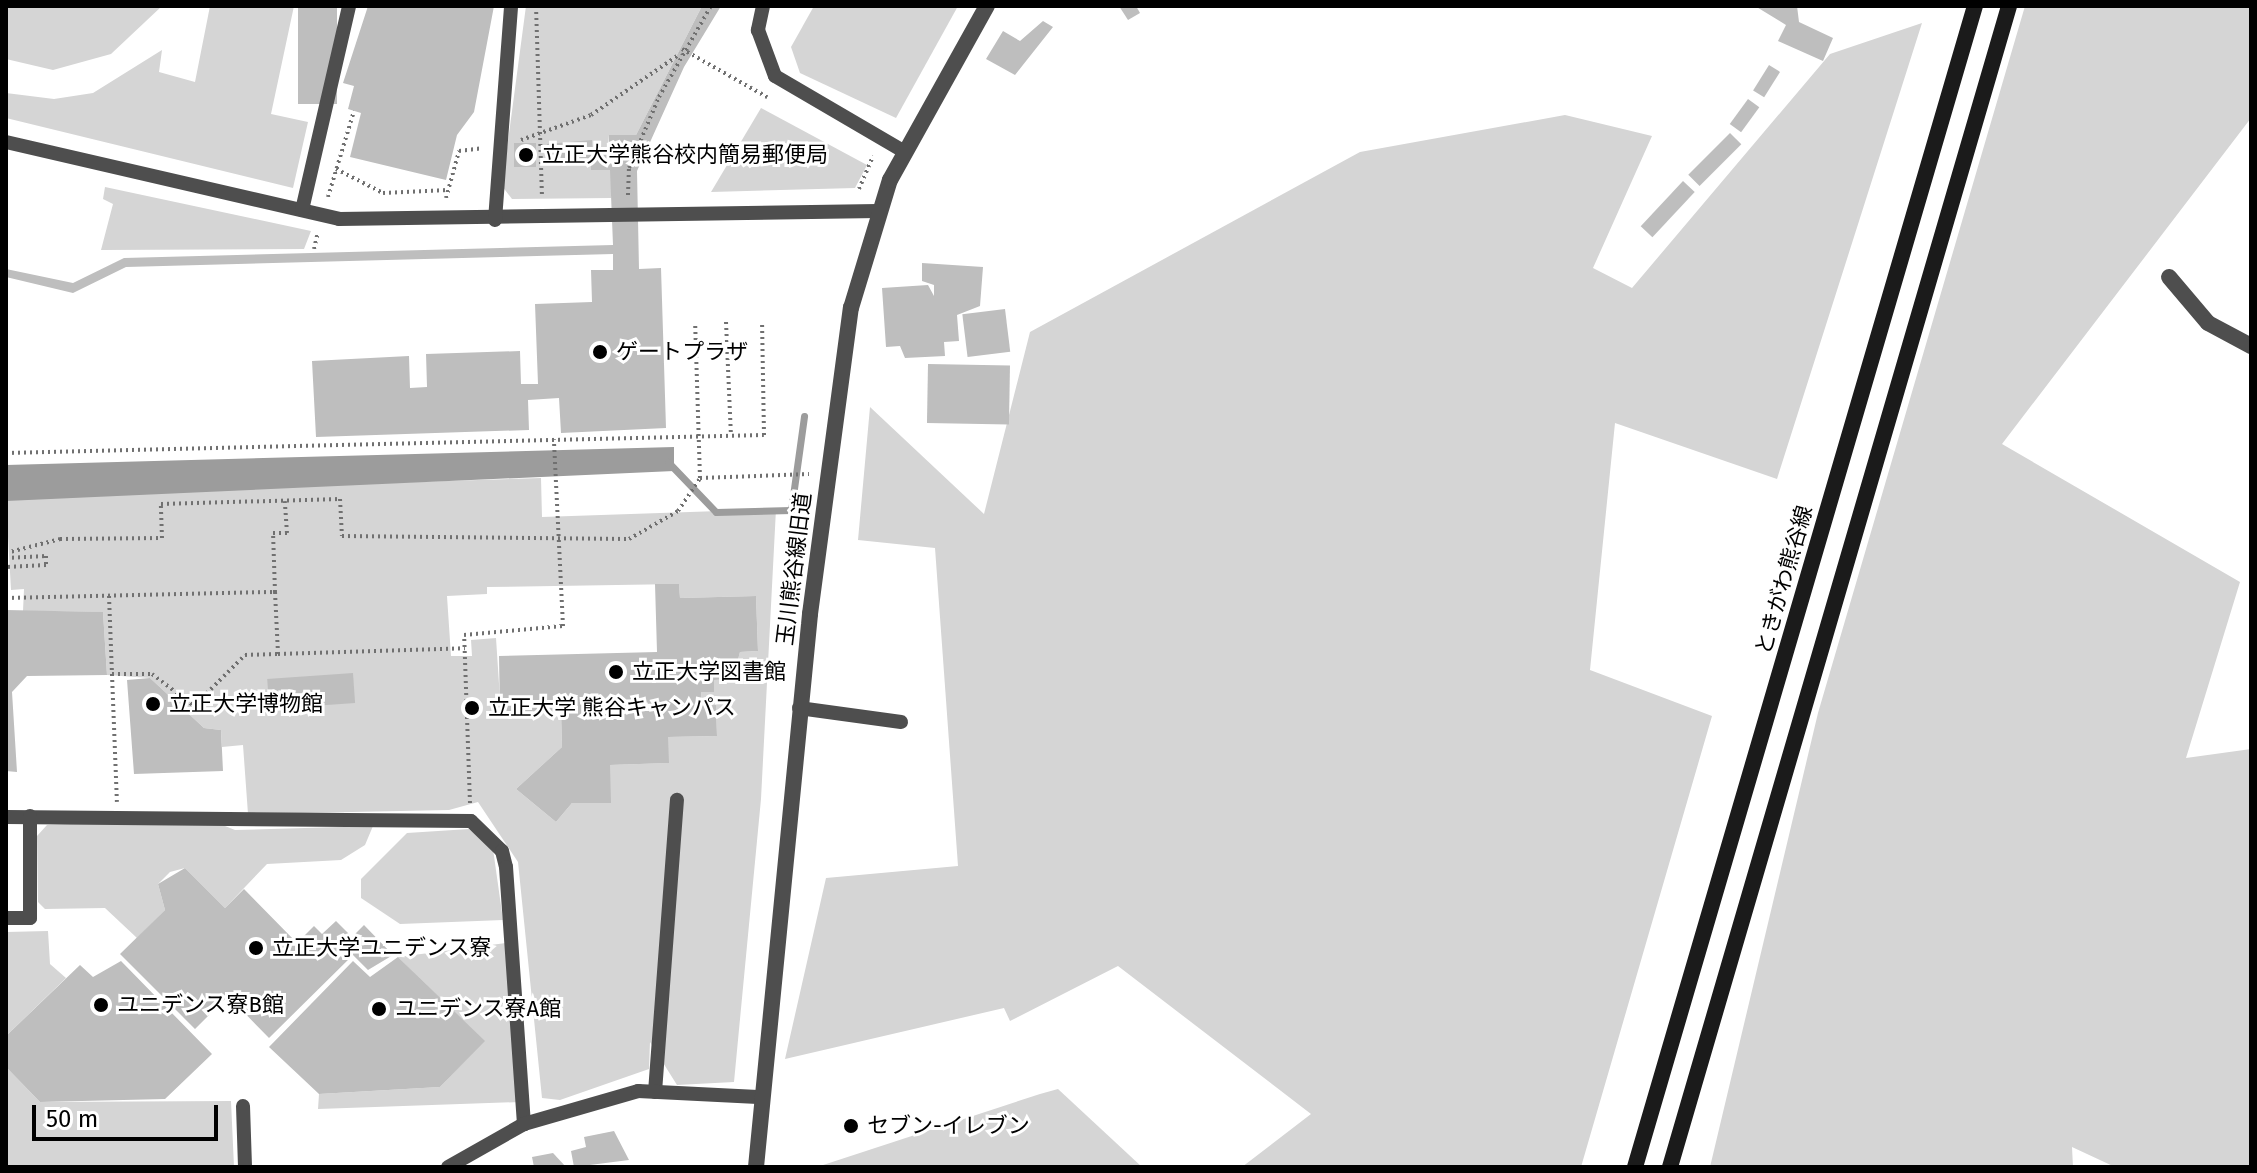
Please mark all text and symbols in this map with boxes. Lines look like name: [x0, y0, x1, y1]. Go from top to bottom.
place label: 立正大学熊谷校内簡易郵便局: [542, 142, 828, 168]
marker: 立正大学熊谷校内簡易郵便局: [517, 146, 535, 164]
place label: ゲートプラザ: [616, 339, 748, 365]
marker: ゲートプラザ: [591, 343, 609, 361]
street label: 玉川熊谷線旧道: [772, 491, 816, 647]
street label: ときがわ熊谷線: [1750, 502, 1818, 658]
place label: 立正大学図書館: [632, 659, 786, 685]
marker: 立正大学図書館: [607, 663, 625, 681]
place label: 立正大学博物館: [169, 691, 323, 717]
marker: 立正大学博物館: [144, 695, 162, 713]
place label: 立正大学 熊谷キャンパス: [488, 695, 736, 721]
marker: 立正大学 熊谷キャンパス: [463, 699, 481, 717]
place label: 立正大学ユニデンス寮: [272, 935, 492, 961]
marker: 立正大学ユニデンス寮: [247, 939, 265, 957]
place label: ユニデンス寮B館: [117, 992, 284, 1018]
marker: ユニデンス寮B館: [92, 996, 110, 1014]
place label: ユニデンス寮A館: [395, 996, 562, 1022]
marker: ユニデンス寮A館: [370, 1000, 388, 1018]
scale bar: [36, 1089, 222, 1139]
text: 50 m: [46, 1105, 98, 1133]
place label: セブン-イレブン: [867, 1113, 1030, 1139]
marker: セブン-イレブン: [842, 1117, 860, 1135]

